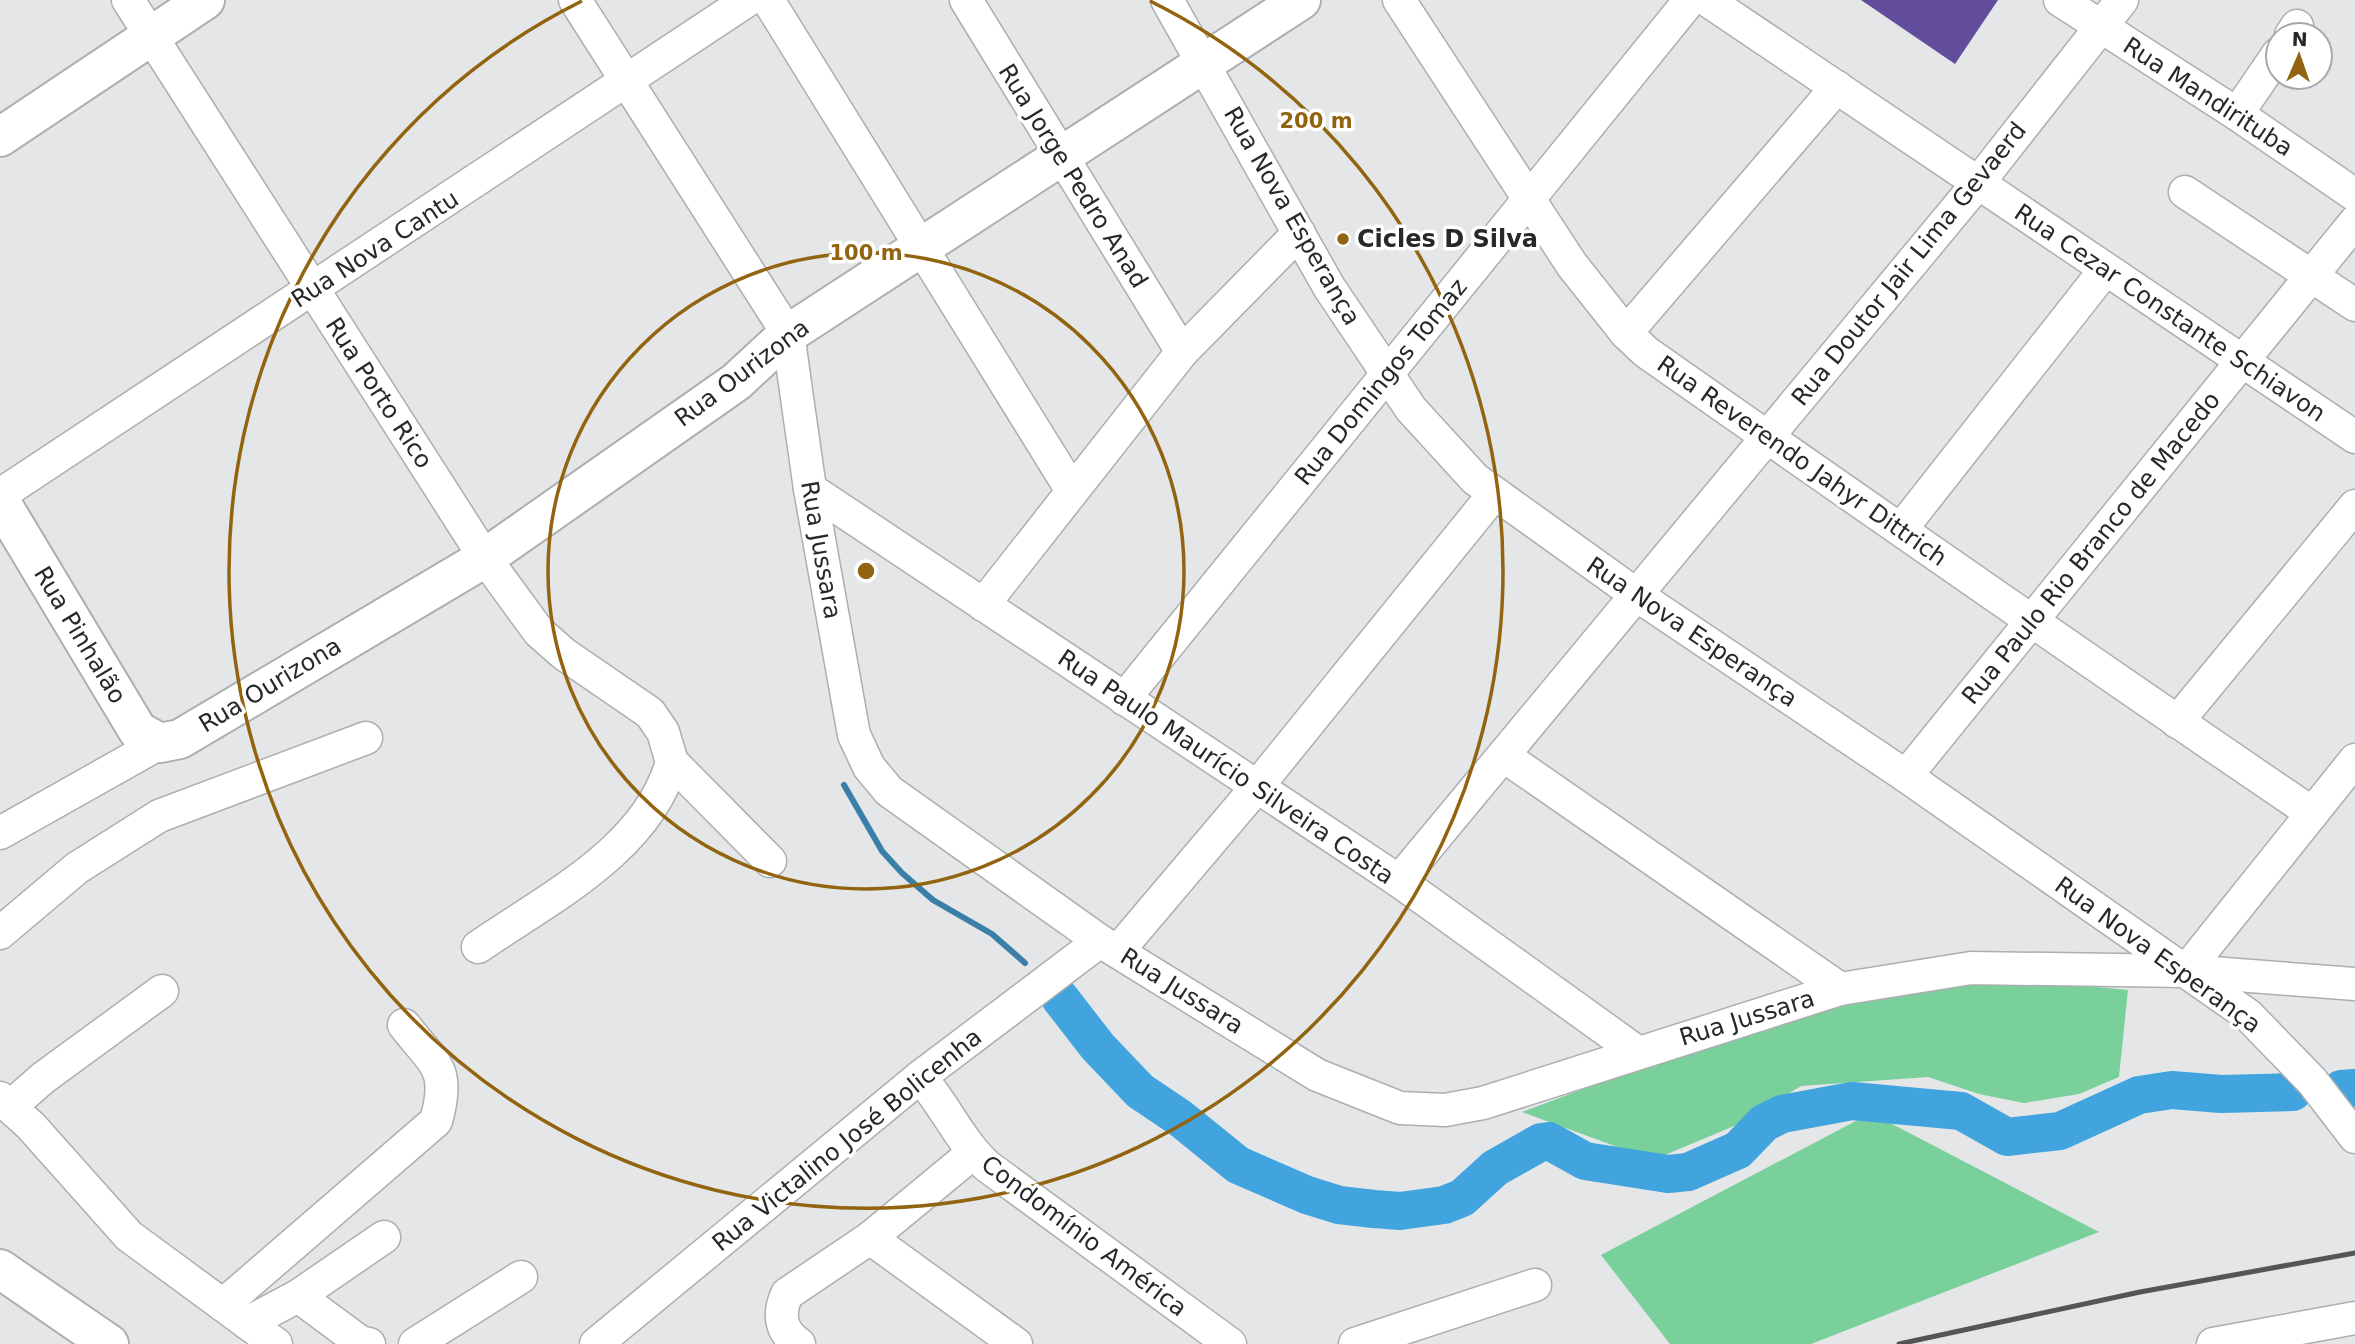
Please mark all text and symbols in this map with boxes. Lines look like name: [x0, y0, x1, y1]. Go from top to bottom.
north arrow: [2264, 21, 2334, 91]
text: N: [2291, 28, 2308, 50]
street label: Rua Mandirituba: [2118, 32, 2298, 162]
street label: Rua Jorge Pedro Anad: [993, 59, 1153, 293]
street label: Rua Nova Esperança: [1218, 102, 1366, 330]
text: 200 m: [1279, 109, 1353, 133]
street label: Rua Doutor Jair Lima Gevaerd: [1786, 117, 2032, 411]
street label: Rua Nova Cantu: [286, 185, 464, 313]
street label: Rua Cezar Constante Schiavon: [2009, 198, 2331, 428]
place label: Cicles D Silva: [1357, 225, 1538, 253]
marker: Cicles D Silva: [1335, 231, 1351, 247]
text: 100 m: [829, 241, 903, 265]
street label: Rua Domingos Tomaz: [1289, 273, 1473, 491]
street label: Rua Porto Rico: [320, 312, 438, 474]
street label: Rua Ourizona: [669, 313, 815, 433]
street label: Rua Reverendo Jahyr Dittrich: [1652, 350, 1952, 572]
street label: Rua Paulo Rio Branco de Macedo: [1956, 386, 2226, 710]
street label: Rua Jussara: [795, 479, 847, 621]
street label: Rua Nova Esperança: [1582, 551, 1802, 713]
centre of rings: [854, 559, 878, 583]
street label: Rua Pinhalão: [28, 561, 132, 709]
street label: Rua Ourizona: [194, 632, 346, 738]
street label: Rua Paulo Maurício Silveira Costa: [1053, 644, 1399, 890]
street label: Rua Nova Esperança: [2050, 871, 2266, 1039]
street label: Rua Jussara: [1115, 942, 1249, 1040]
street label: Rua Jussara: [1676, 984, 1818, 1052]
street label: Rua Victalino José Bolicenha: [707, 1023, 987, 1257]
street label: Condomínio América: [976, 1150, 1192, 1322]

